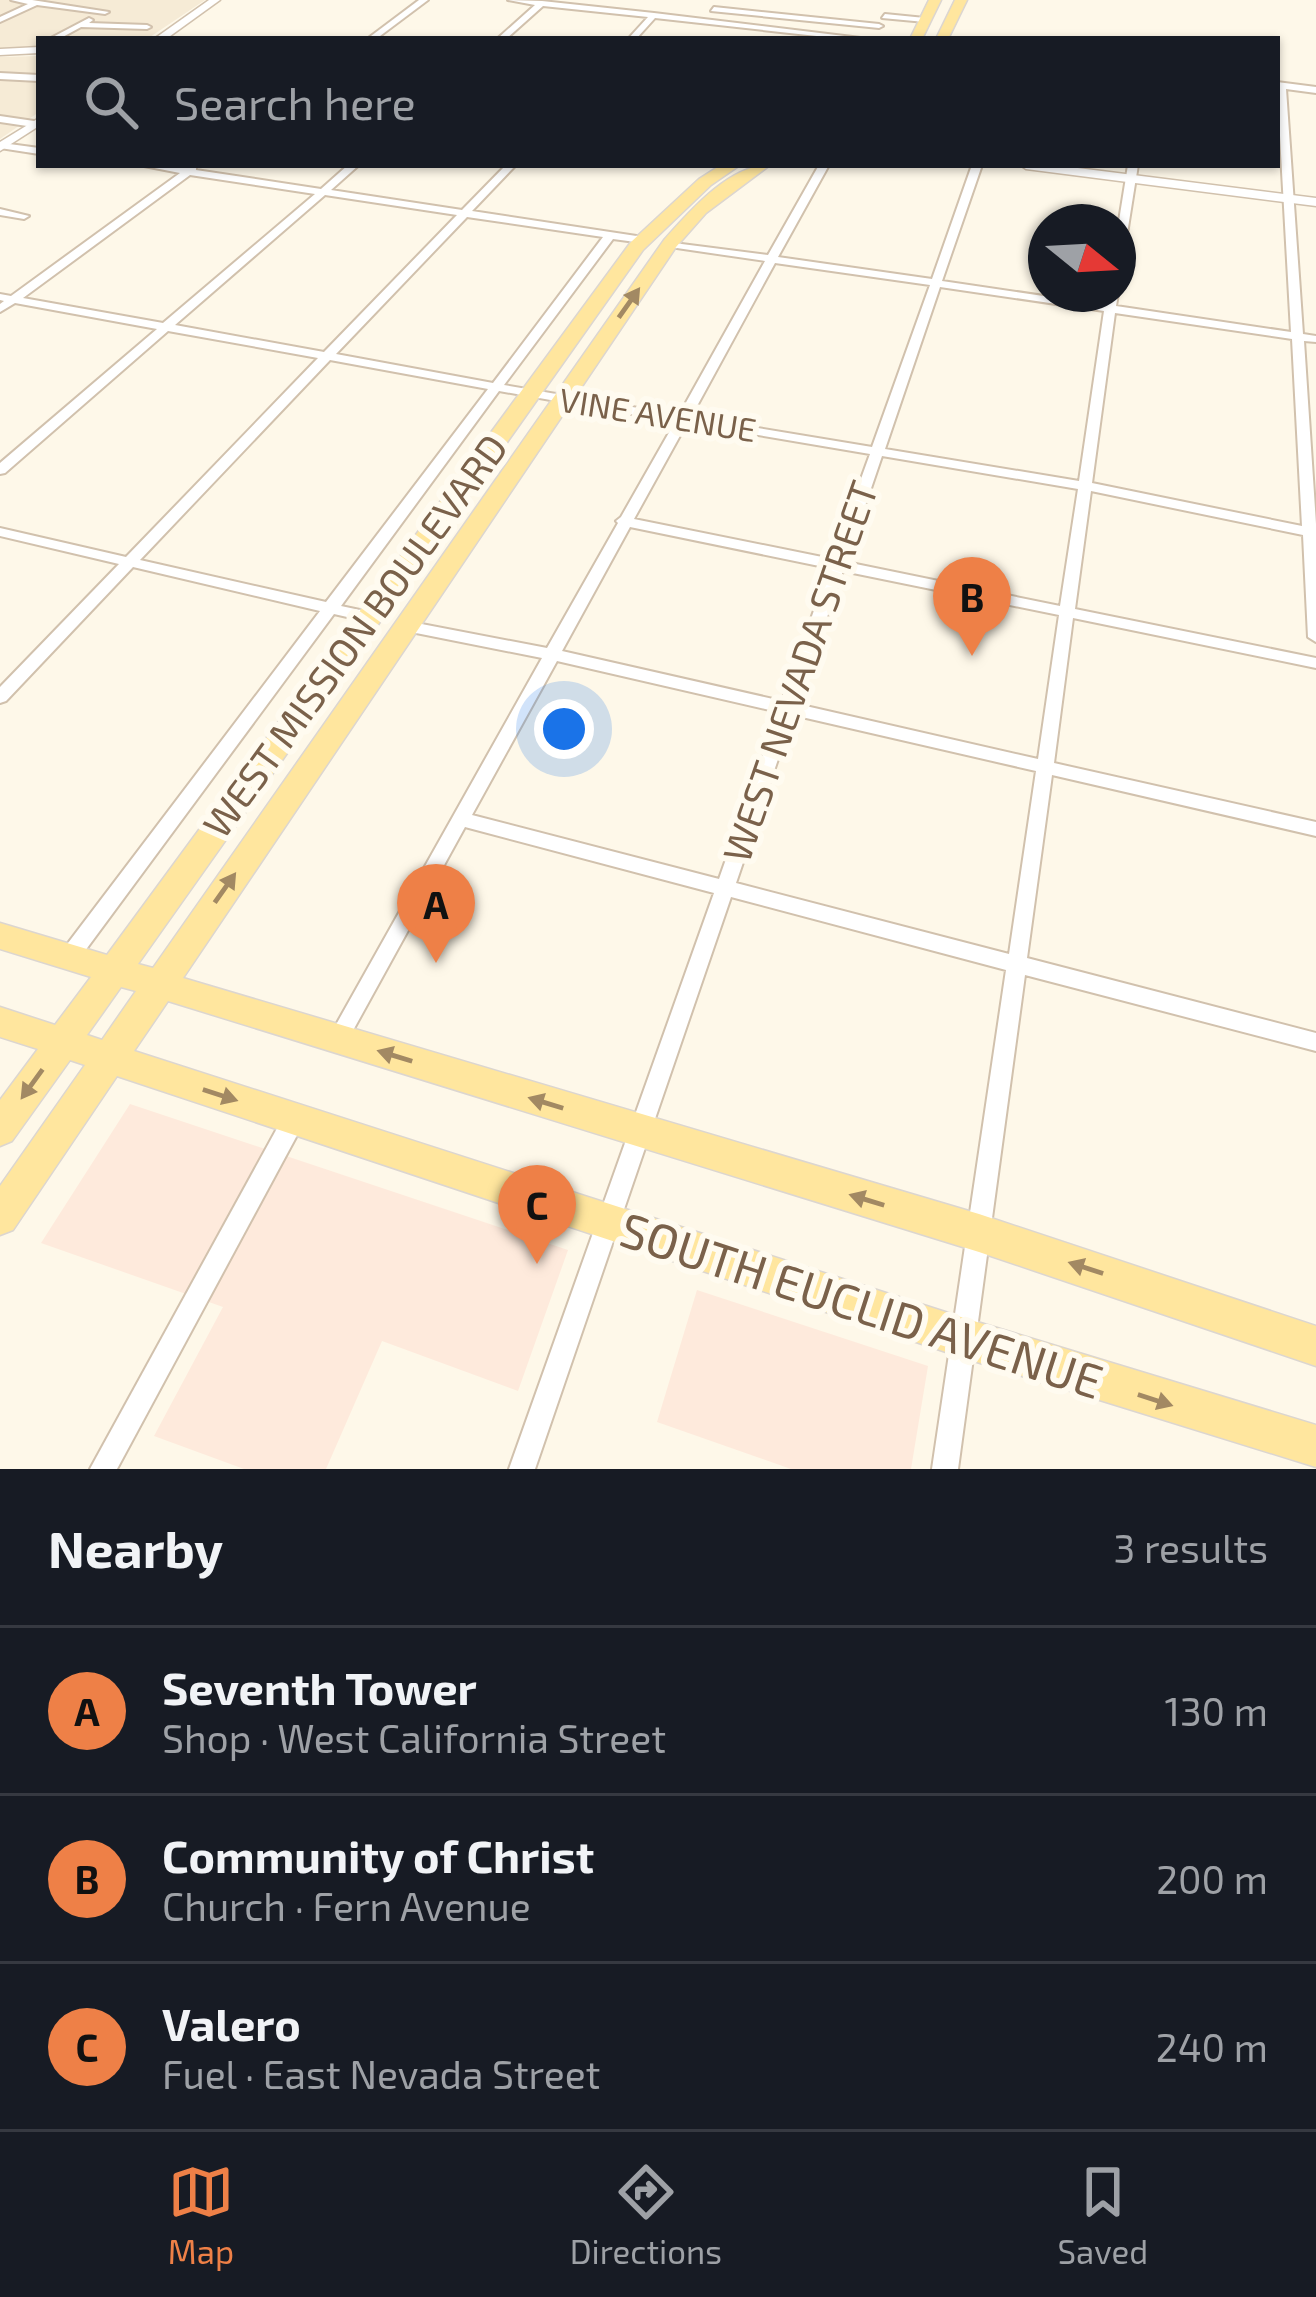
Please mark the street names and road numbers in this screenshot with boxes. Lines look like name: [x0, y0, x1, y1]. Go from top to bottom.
street label: VINE AVENUE: [557, 379, 759, 449]
street label: WEST MISSION BOULEVARD: [192, 424, 516, 846]
street label: WEST NEVADA STREET: [712, 474, 886, 868]
street label: SOUTH EUCLID AVENUE: [614, 1199, 1110, 1409]

